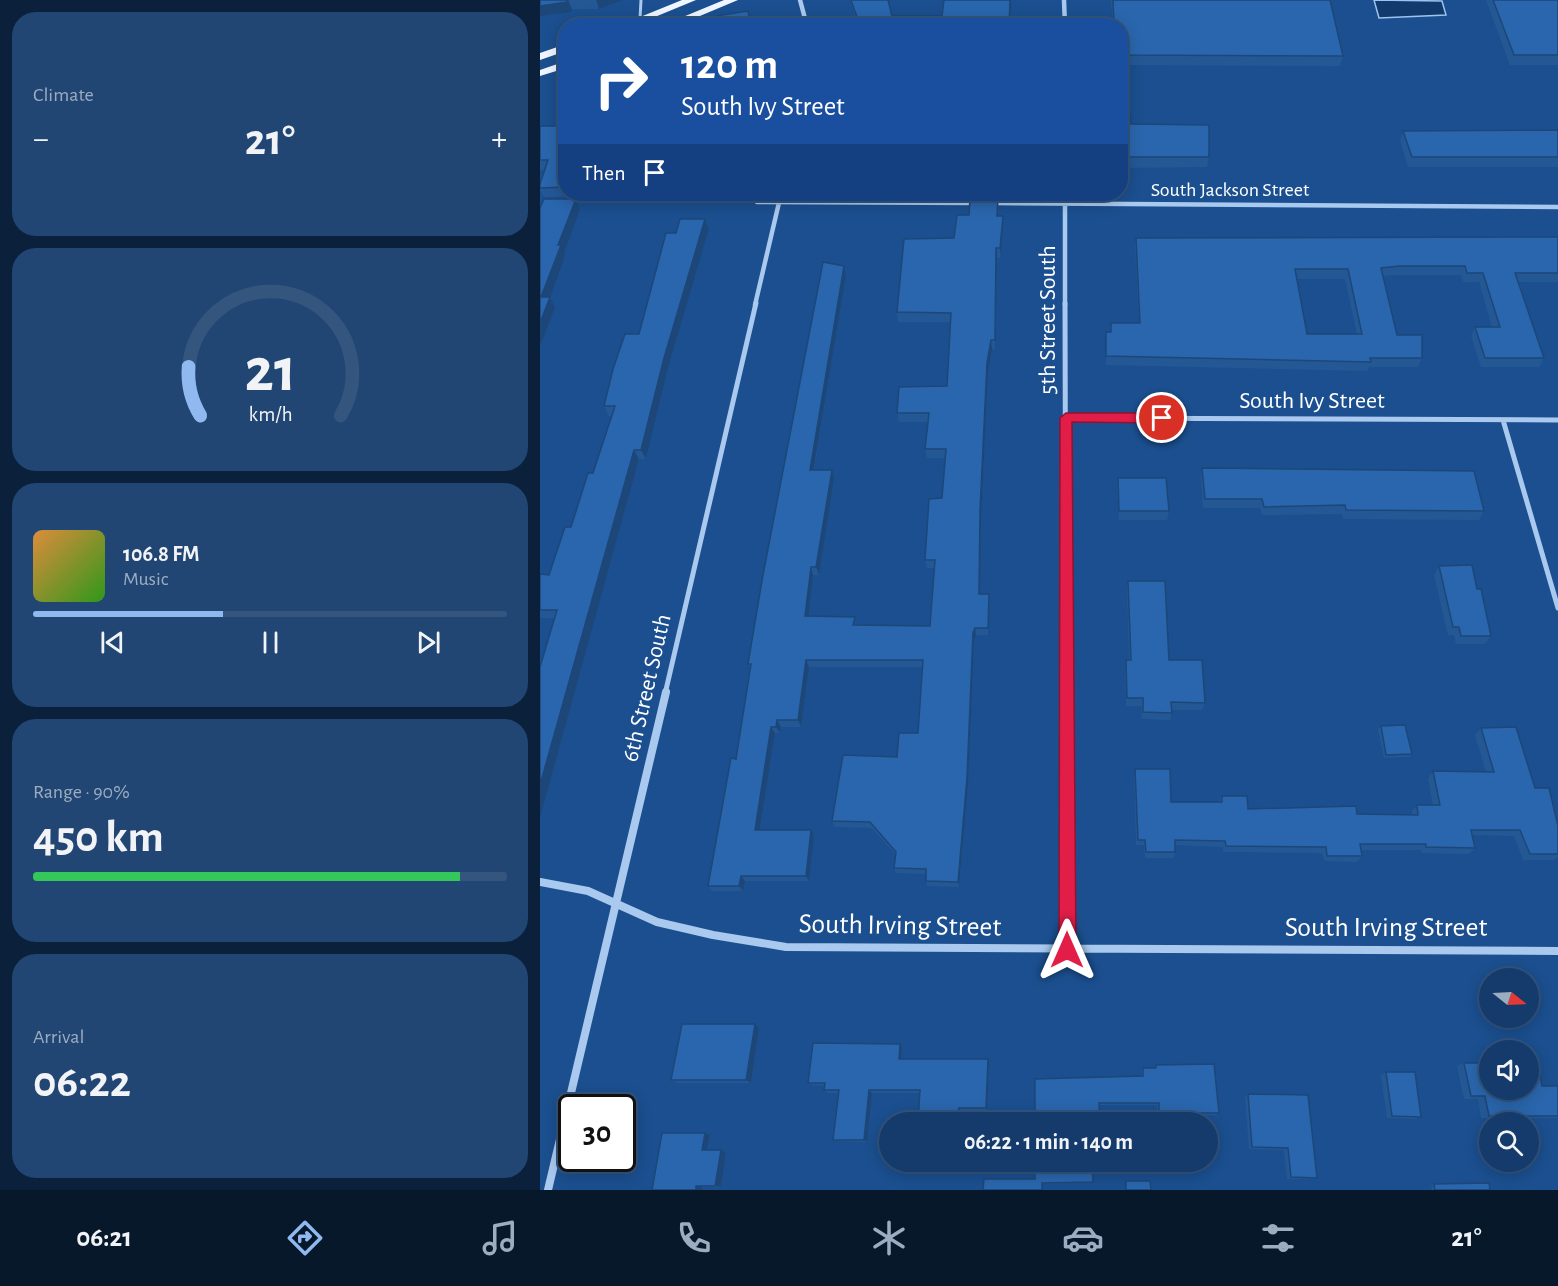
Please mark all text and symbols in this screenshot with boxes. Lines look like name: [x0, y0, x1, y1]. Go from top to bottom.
icon: right: [582, 42, 660, 120]
text: 120 m: [681, 44, 778, 86]
text: Climate: [33, 85, 94, 105]
text: South Ivy Street: [681, 93, 845, 120]
text: 21°: [245, 118, 295, 163]
text: −: [33, 123, 49, 156]
text: +: [491, 123, 507, 156]
icon: arrive: [638, 156, 671, 189]
text: Then: [582, 162, 626, 184]
street label: South Jackson Street: [1151, 180, 1310, 200]
street label: 5th Street South: [1036, 245, 1060, 395]
text: 21: [244, 341, 296, 403]
street label: South Ivy Street: [1239, 389, 1385, 413]
pin: [1136, 392, 1187, 443]
icon: arrive: [1145, 401, 1178, 434]
text: km/h: [248, 405, 292, 426]
text: 106.8 FM: [123, 543, 200, 565]
text: Music: [123, 569, 169, 589]
street label: 6th Street South: [618, 612, 676, 764]
icon: previous: [96, 626, 129, 659]
icon: pause: [254, 626, 287, 659]
icon: next: [412, 626, 445, 659]
text: Range · 90%: [33, 782, 130, 802]
text: 450 km: [33, 815, 164, 860]
street label: South Irving Street: [798, 910, 1002, 942]
street label: South Irving Street: [1285, 914, 1487, 942]
position arrow: [1035, 918, 1099, 982]
north arrow: [1479, 968, 1539, 1028]
map controls: [1479, 968, 1539, 1172]
text: Arrival: [33, 1027, 84, 1047]
button: sound: [1479, 1040, 1539, 1100]
text: 06:22: [33, 1060, 131, 1105]
speed limit sign: 30: [558, 1094, 636, 1172]
button: search: [1479, 1112, 1539, 1172]
text: 06:22 · 1 min · 140 m: [964, 1131, 1133, 1153]
icon: directions: [284, 1217, 326, 1259]
icon: music: [479, 1217, 521, 1259]
icon: phone: [673, 1217, 715, 1259]
icon: climate: [868, 1217, 910, 1259]
icon: car: [1062, 1217, 1104, 1259]
icon: filters: [1257, 1217, 1299, 1259]
text: 06:21: [76, 1224, 132, 1251]
text: 21°: [1451, 1224, 1482, 1251]

